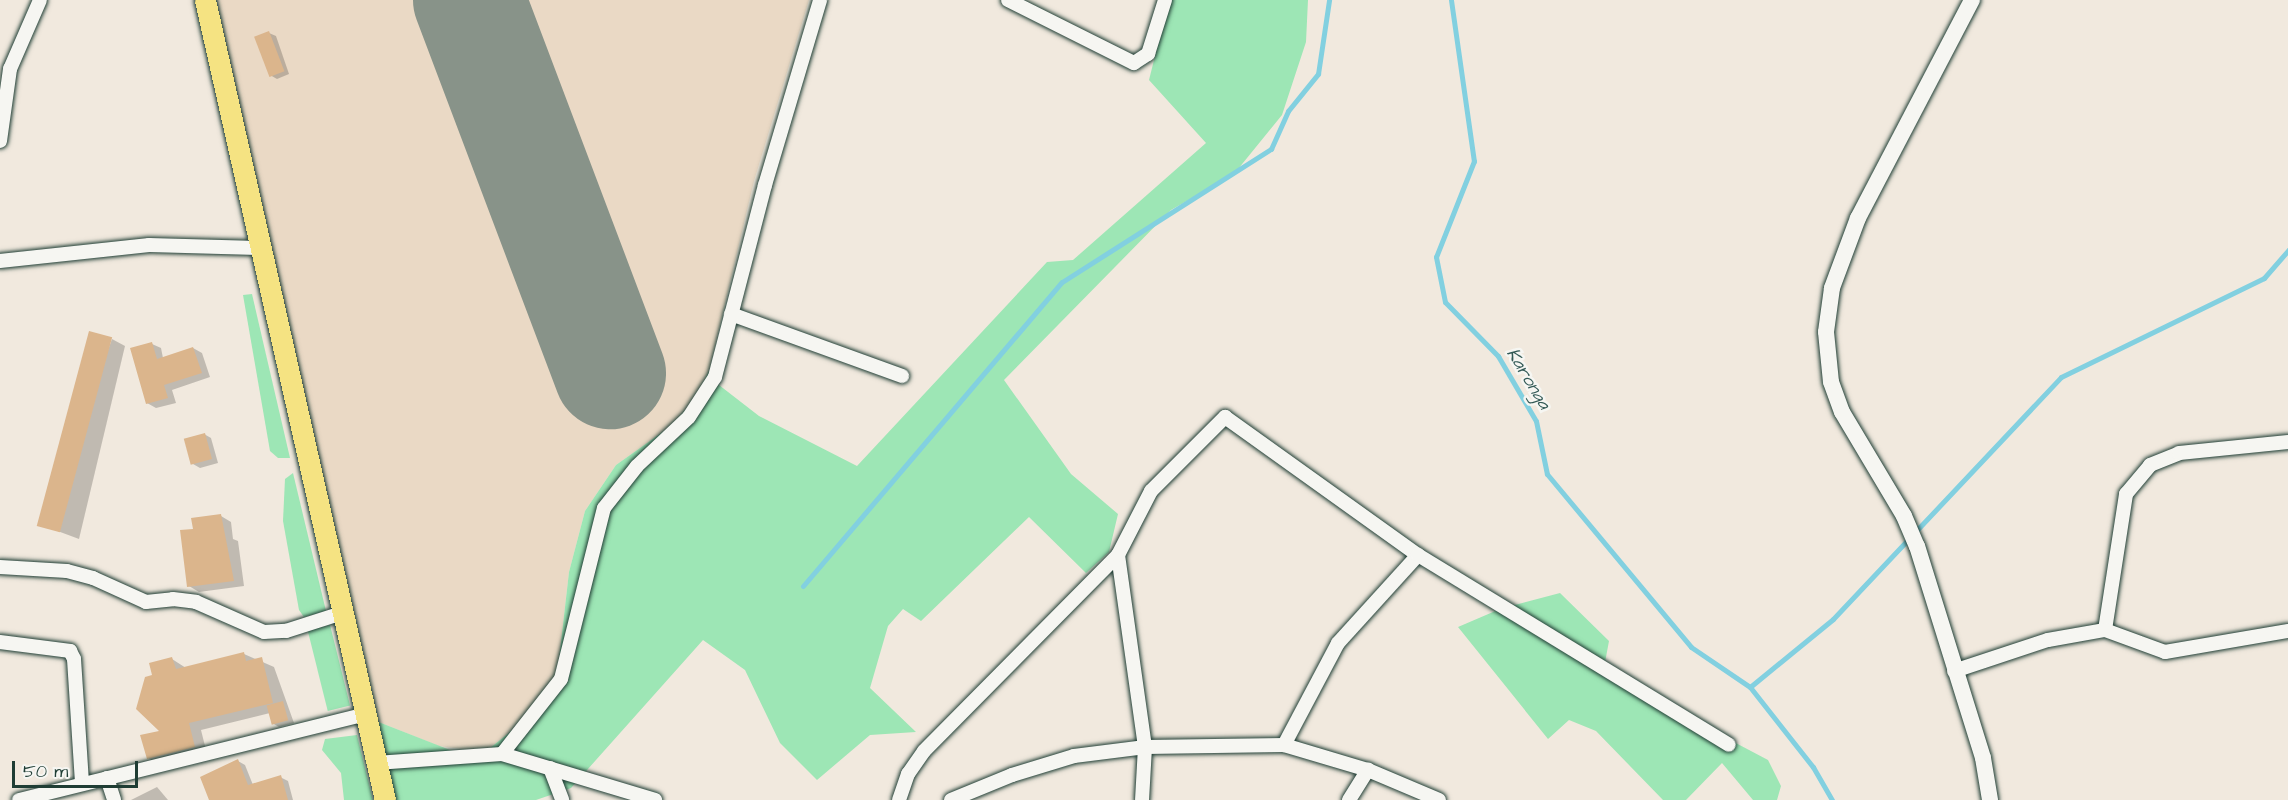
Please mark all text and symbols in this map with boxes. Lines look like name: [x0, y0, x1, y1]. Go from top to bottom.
water label: Karonga: [1501, 344, 1555, 414]
scale bar: [15, 749, 141, 787]
text: 50 m: [23, 759, 68, 784]

